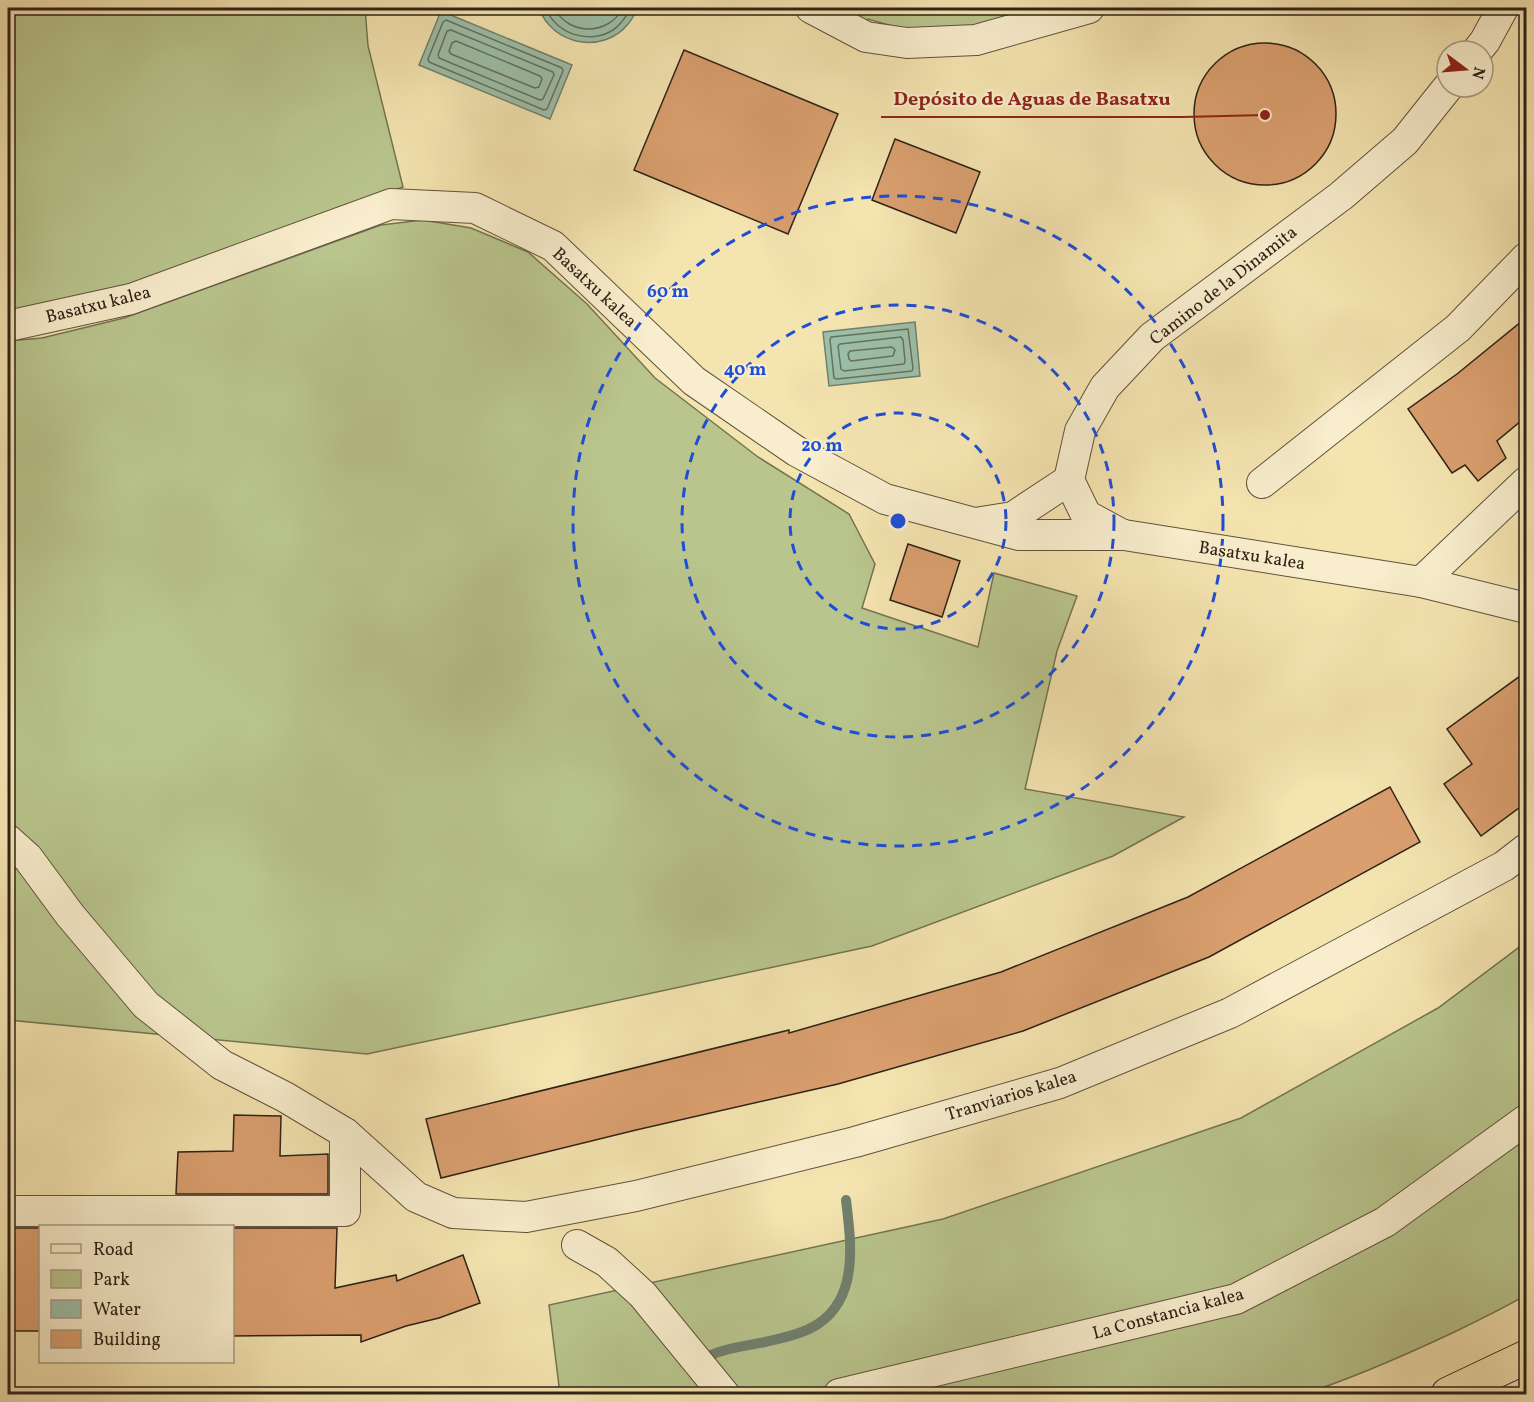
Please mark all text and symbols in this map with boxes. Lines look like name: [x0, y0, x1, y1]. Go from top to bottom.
north arrow: [1435, 39, 1495, 99]
text: N: [1465, 64, 1490, 82]
callout: Depósito de Aguas de Basatxu: [881, 79, 1183, 117]
text: Depósito de Aguas de Basatxu: [893, 86, 1171, 114]
street label: Camino de la Dinamita: [1145, 221, 1303, 352]
street label: Basatxu kalea: [546, 242, 642, 334]
street label: Basatxu kalea: [43, 280, 154, 331]
text: 60 m: [647, 280, 689, 305]
text: 40 m: [724, 358, 766, 383]
text: 20 m: [801, 434, 843, 459]
centre of rings: [888, 511, 908, 531]
street label: Basatxu kalea: [1197, 536, 1307, 577]
street label: Tranviarios kalea: [943, 1065, 1080, 1128]
legend: [39, 1225, 234, 1363]
text: Road: [93, 1238, 134, 1263]
text: Park: [93, 1268, 130, 1293]
street label: La Constancia kalea: [1090, 1282, 1247, 1347]
text: Water: [93, 1298, 141, 1323]
text: Building: [93, 1328, 161, 1353]

